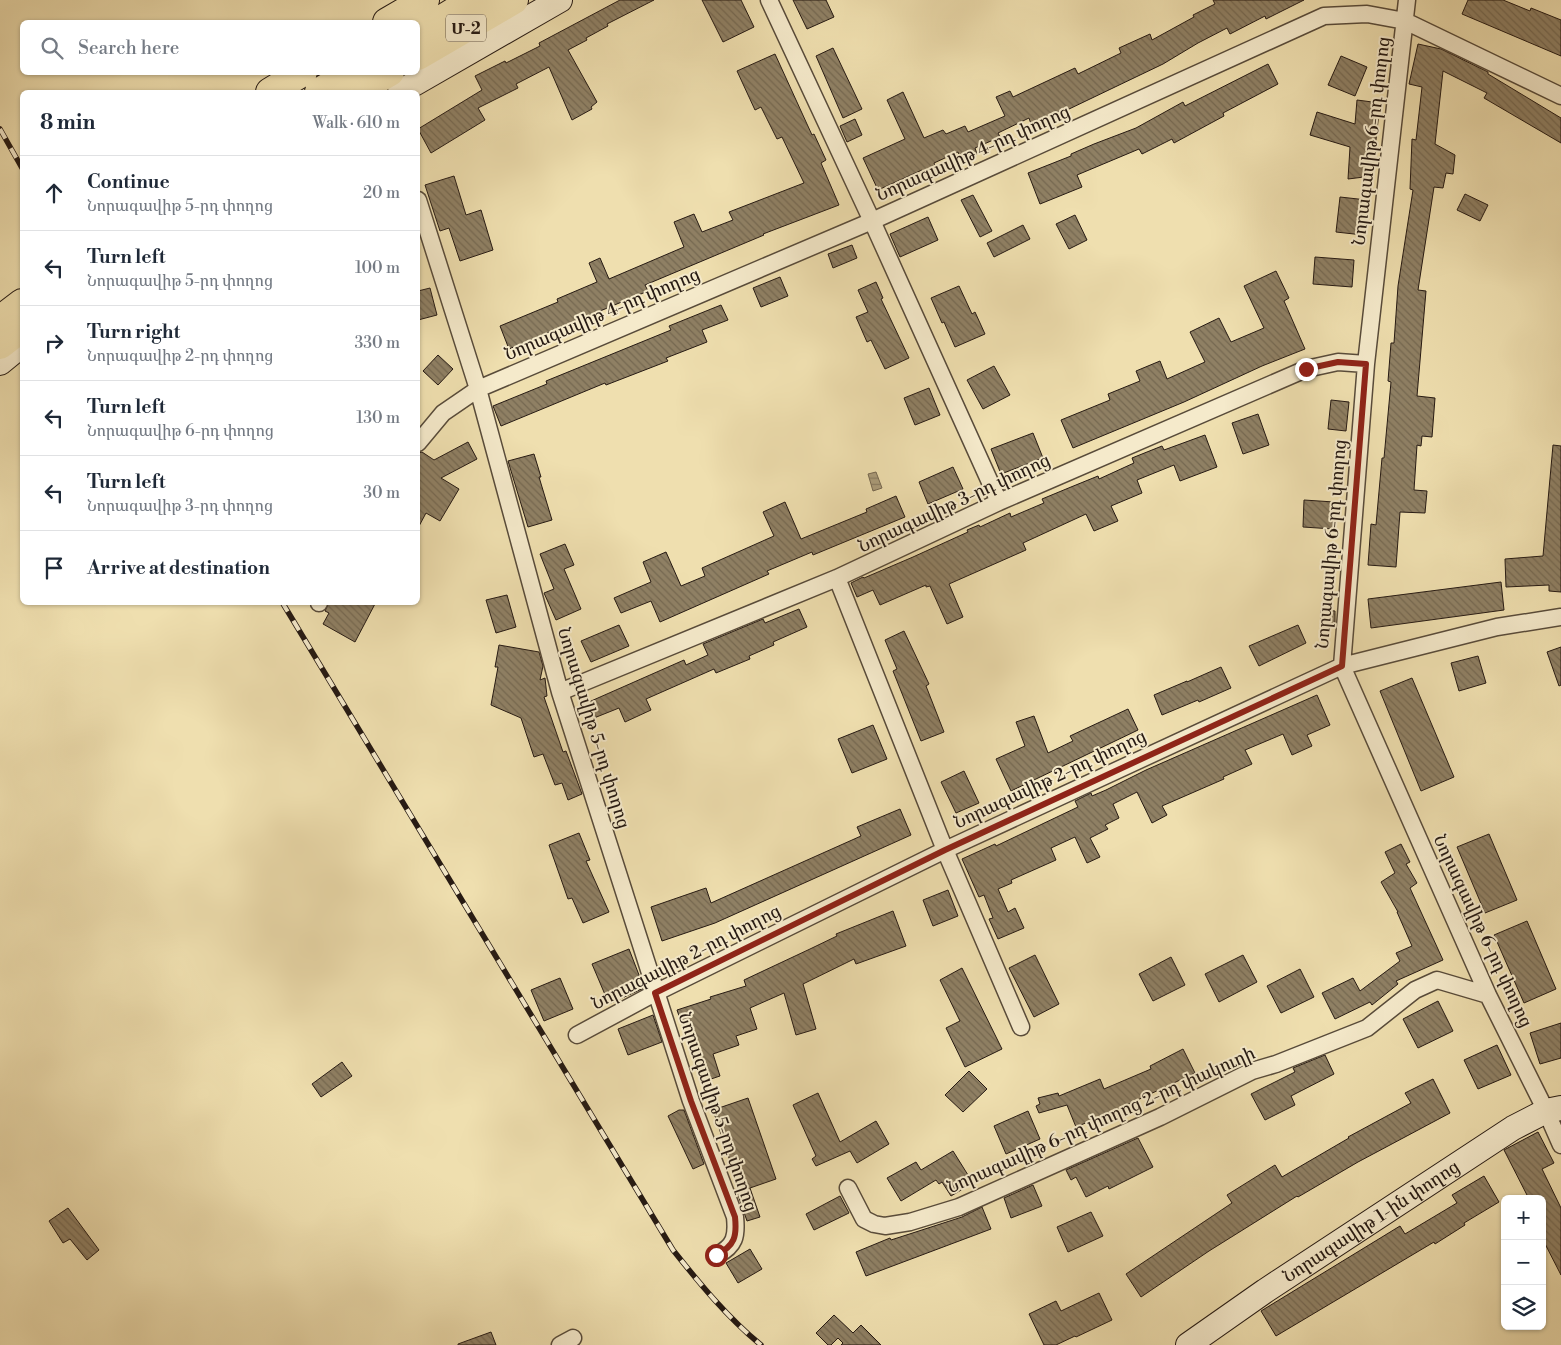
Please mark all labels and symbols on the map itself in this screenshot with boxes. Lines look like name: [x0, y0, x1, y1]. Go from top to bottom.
road number: Մ-2: [446, 14, 486, 42]
street label: Նորագավիթ 6-րդ փողոց: [1347, 35, 1396, 247]
street label: Նորագավիթ 4-րդ փողոց: [873, 100, 1074, 207]
street label: Նորագավիթ 4-րդ փողոց: [501, 263, 703, 366]
route end: [1295, 358, 1318, 381]
street label: Նորագավիթ 6-րդ փողոց: [1311, 438, 1352, 650]
street label: Նորագավիթ 3-րդ փողոց: [855, 449, 1054, 558]
street label: Նորագավիթ 5-րդ փողոց: [552, 625, 635, 832]
street label: Նորագավիթ 2-րդ փողոց: [950, 725, 1150, 834]
street label: Նորագավիթ 6-րդ փողոց: [1428, 831, 1537, 1031]
street label: Նորագավիթ 2-րդ փողոց: [588, 900, 785, 1015]
street label: Նորագավիթ 5-րդ փողոց: [673, 1010, 762, 1215]
street label: Նորագավիթ 6-րդ փողոց 2-րդ փակուղի: [944, 1042, 1259, 1199]
street label: Նորագավիթ 1-ին փողոց: [1279, 1155, 1464, 1288]
route start: [705, 1244, 728, 1267]

